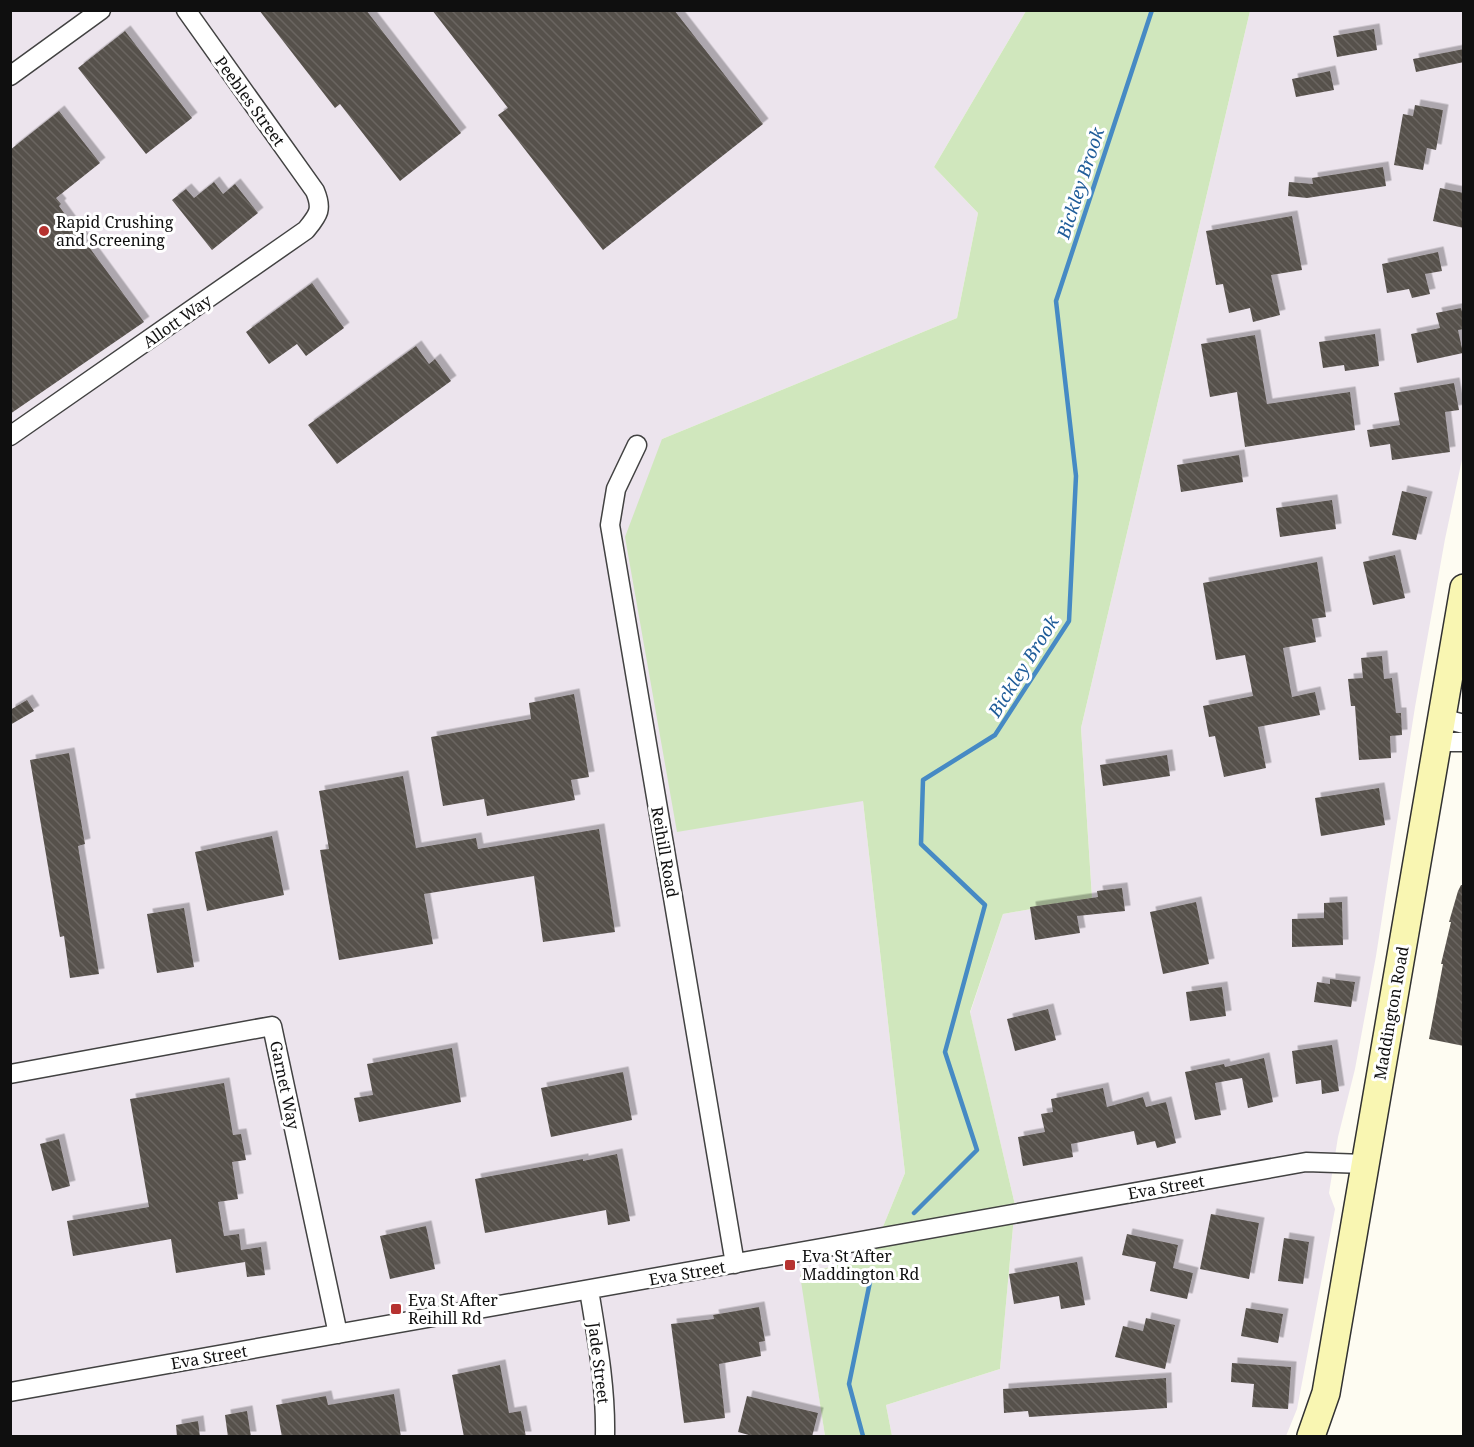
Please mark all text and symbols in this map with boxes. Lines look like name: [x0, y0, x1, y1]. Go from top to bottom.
street label: Peebles Street: [210, 52, 290, 151]
water label: Bickley Brook: [1050, 124, 1109, 243]
place label: Rapid Crushing and Screening: [56, 211, 174, 251]
marker: Rapid Crushing and Screening: [37, 224, 51, 238]
street label: Allott Way: [138, 289, 217, 353]
water label: Bickley Brook: [982, 610, 1064, 722]
street label: Reihill Road: [646, 805, 684, 899]
street label: Maddington Road: [1368, 944, 1414, 1082]
street label: Garnet Way: [265, 1039, 305, 1132]
street label: Eva Street: [1126, 1169, 1206, 1205]
place label: Eva St After Maddington Rd: [802, 1245, 920, 1285]
street label: Eva Street: [647, 1255, 727, 1291]
marker: Eva St After Maddington Rd: [783, 1258, 797, 1272]
place label: Eva St After Reihill Rd: [408, 1289, 498, 1329]
marker: Eva St After Reihill Rd: [389, 1302, 403, 1316]
street label: Jade Street: [583, 1320, 615, 1405]
street label: Eva Street: [169, 1339, 249, 1375]

